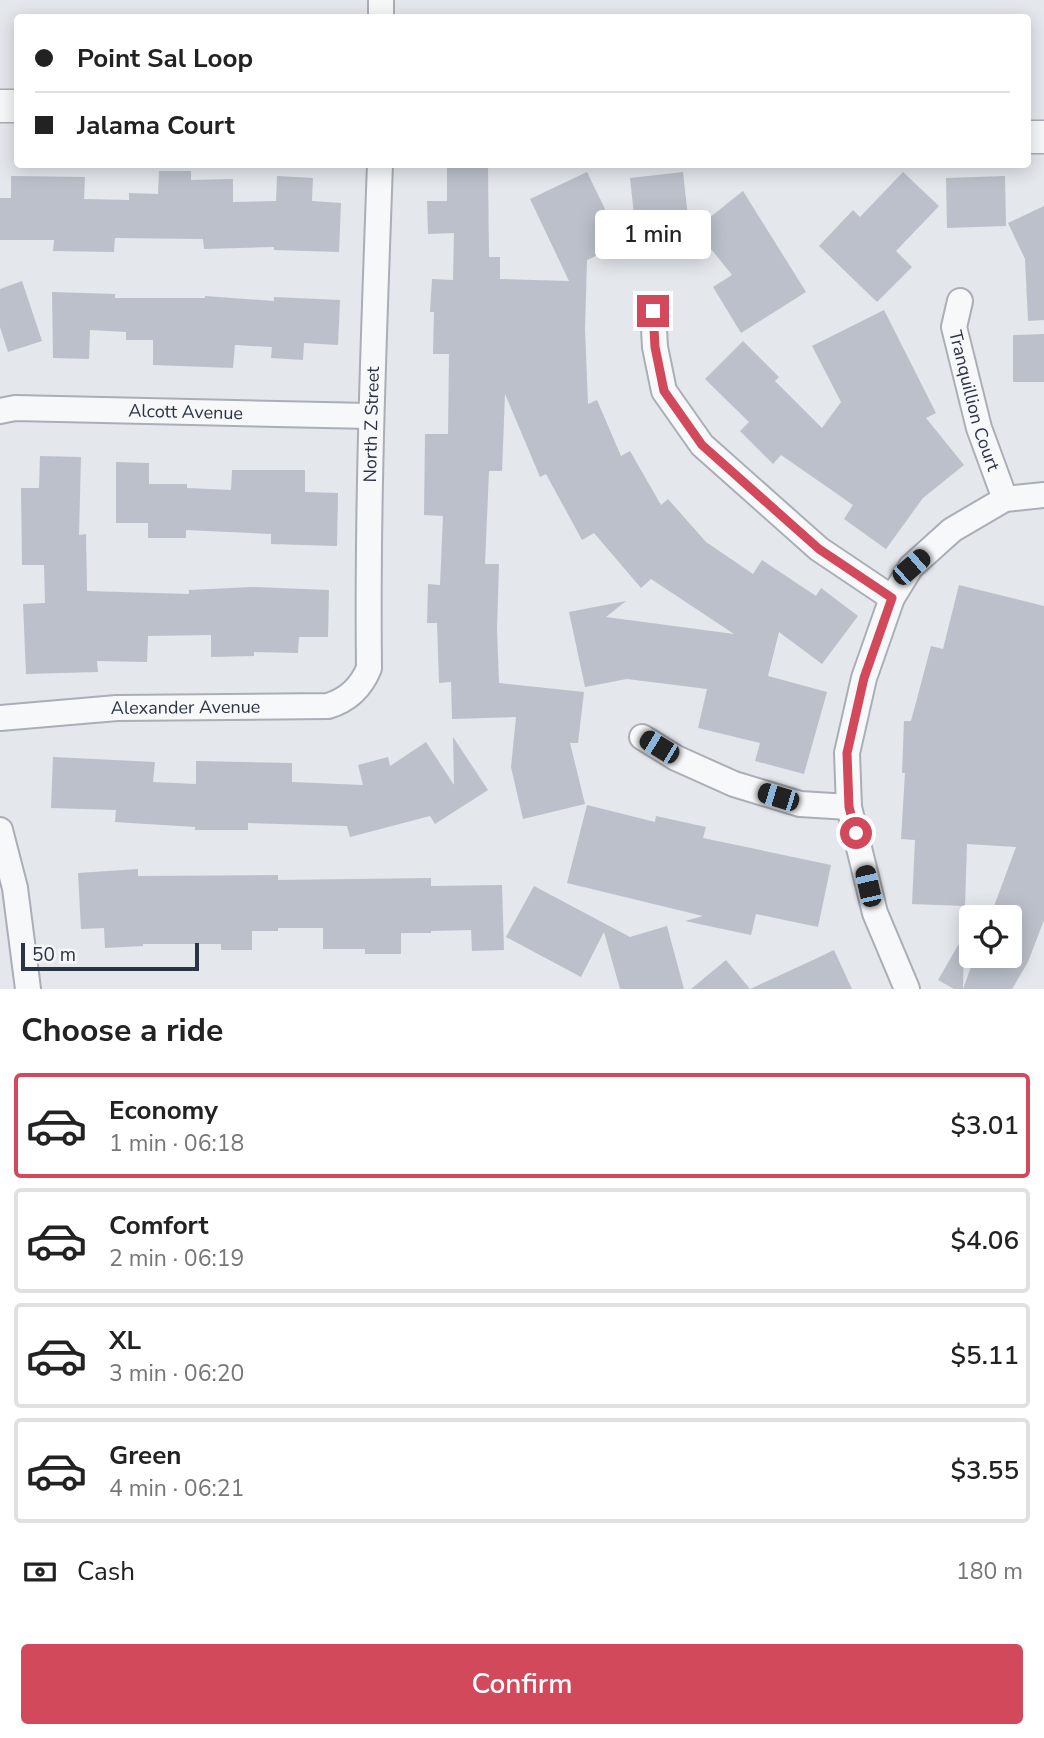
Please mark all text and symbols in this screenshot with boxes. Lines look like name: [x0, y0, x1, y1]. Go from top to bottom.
text: Point Sal Loop: [77, 41, 253, 76]
text: Jalama Court: [77, 108, 235, 143]
callout: 1 min: [595, 210, 711, 258]
text: 1 min: [624, 219, 682, 250]
route end: [637, 295, 669, 327]
street label: Tranquillion Court: [943, 328, 1006, 475]
street label: North Z Street: [358, 365, 385, 483]
street label: Alcott Avenue: [128, 399, 243, 425]
car: [889, 545, 934, 589]
street label: Alexander Avenue: [111, 695, 260, 720]
car: [636, 727, 683, 767]
car: [755, 781, 802, 813]
route start: [840, 817, 872, 849]
car: [854, 863, 883, 909]
map controls: [959, 905, 1022, 968]
button: locate: [959, 905, 1022, 968]
scale bar: [21, 940, 200, 972]
text: 50 m: [32, 942, 76, 968]
text: Choose a ride: [21, 1009, 223, 1052]
text: Economy: [109, 1093, 218, 1128]
icon: car: [25, 1094, 88, 1157]
text: $3.01: [950, 1108, 1019, 1143]
text: 1 min · 06:18: [109, 1128, 244, 1159]
text: Comfort: [109, 1208, 209, 1243]
icon: car: [25, 1209, 88, 1272]
text: $4.06: [950, 1223, 1019, 1258]
text: 2 min · 06:19: [109, 1243, 244, 1274]
text: XL: [109, 1323, 141, 1358]
icon: car: [25, 1324, 88, 1387]
text: $5.11: [950, 1338, 1019, 1373]
text: 3 min · 06:20: [109, 1358, 244, 1389]
text: Green: [109, 1438, 182, 1473]
icon: car: [25, 1439, 88, 1502]
text: $3.55: [950, 1453, 1019, 1488]
text: 4 min · 06:21: [109, 1473, 244, 1504]
icon: cash: [21, 1553, 59, 1591]
text: Cash: [77, 1554, 135, 1589]
text: 180 m: [956, 1556, 1023, 1587]
button: Confirm: [21, 1644, 1023, 1724]

